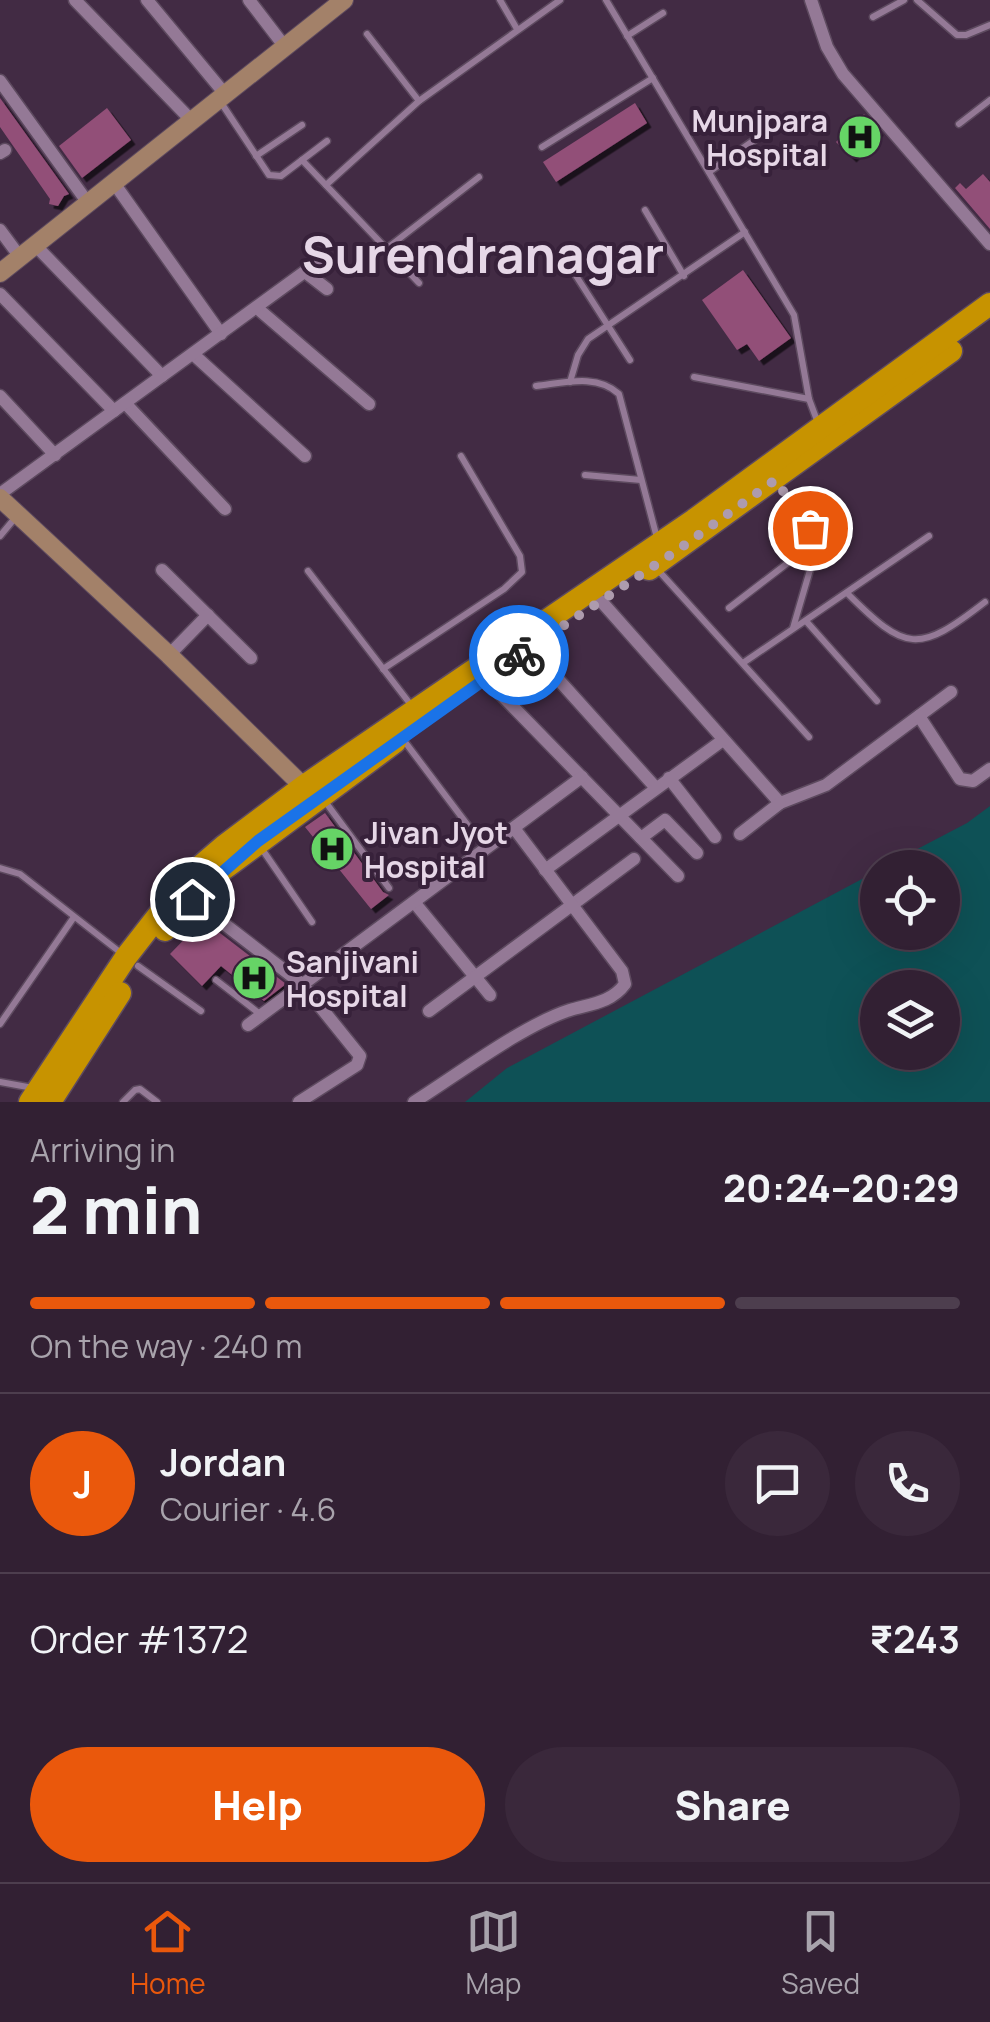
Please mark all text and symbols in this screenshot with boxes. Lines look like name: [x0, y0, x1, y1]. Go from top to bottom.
place label: Munjpara Hospital: [692, 100, 828, 175]
hospital icon: Munjpara Hospital: [837, 114, 883, 160]
district label: Surendranagar: [302, 220, 664, 288]
pin: [768, 486, 853, 571]
icon: bag: [783, 501, 838, 556]
courier: [469, 605, 569, 705]
icon: bike: [492, 628, 547, 683]
place label: Jivan Jyot Hospital: [364, 812, 508, 887]
hospital icon: Jivan Jyot Hospital: [309, 826, 355, 872]
map controls: [860, 850, 960, 1070]
button: locate: [860, 850, 960, 950]
pin: [150, 857, 235, 942]
icon: home: [165, 872, 220, 927]
place label: Sanjivani Hospital: [286, 941, 419, 1016]
hospital icon: Sanjivani Hospital: [231, 955, 277, 1001]
button: layers: [860, 970, 960, 1070]
text: Arriving in: [30, 1128, 175, 1172]
text: 20:24–20:29: [723, 1161, 960, 1213]
text: 2 min: [30, 1165, 202, 1254]
text: On the way · 240 m: [30, 1324, 302, 1368]
button: chat: [725, 1431, 830, 1536]
button: phone: [855, 1431, 960, 1536]
text: Jordan: [160, 1435, 286, 1487]
text: J: [73, 1457, 92, 1509]
text: Courier · 4.6: [160, 1487, 336, 1531]
text: Order #1372: [30, 1612, 248, 1664]
text: ₹243: [869, 1612, 960, 1664]
button: Help: [30, 1747, 485, 1862]
button: Share: [505, 1747, 960, 1862]
tab: Home: [130, 1904, 206, 2002]
tab: Map: [466, 1904, 521, 2002]
tab: Saved: [781, 1904, 860, 2002]

